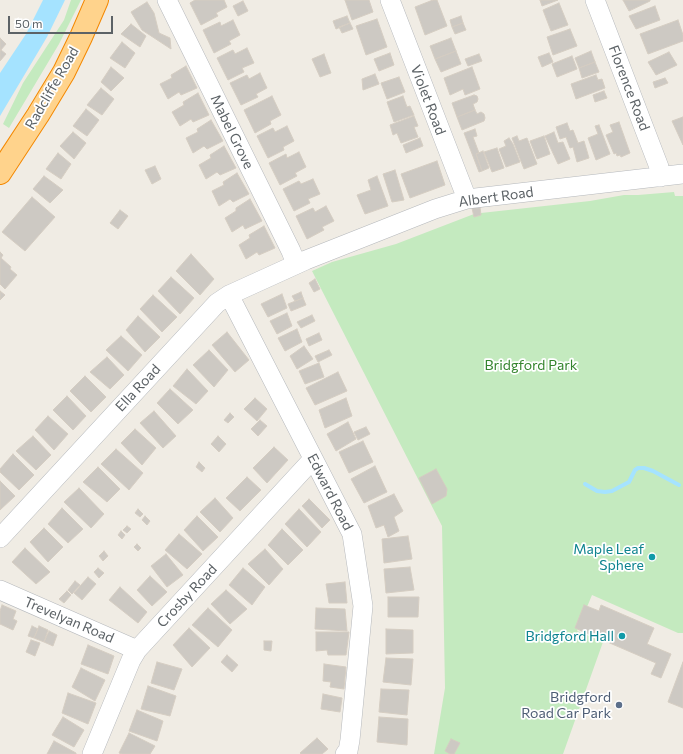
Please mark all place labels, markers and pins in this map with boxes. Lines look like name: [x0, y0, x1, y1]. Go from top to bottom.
place label: Maple Leaf Sphere: [573, 541, 644, 574]
marker: Maple Leaf Sphere: [647, 552, 657, 562]
place label: Bridgford Hall: [526, 628, 614, 644]
marker: Bridgford Hall: [617, 631, 627, 641]
place label: Bridgford Road Car Park: [521, 689, 611, 722]
marker: Bridgford Road Car Park: [614, 700, 624, 710]

